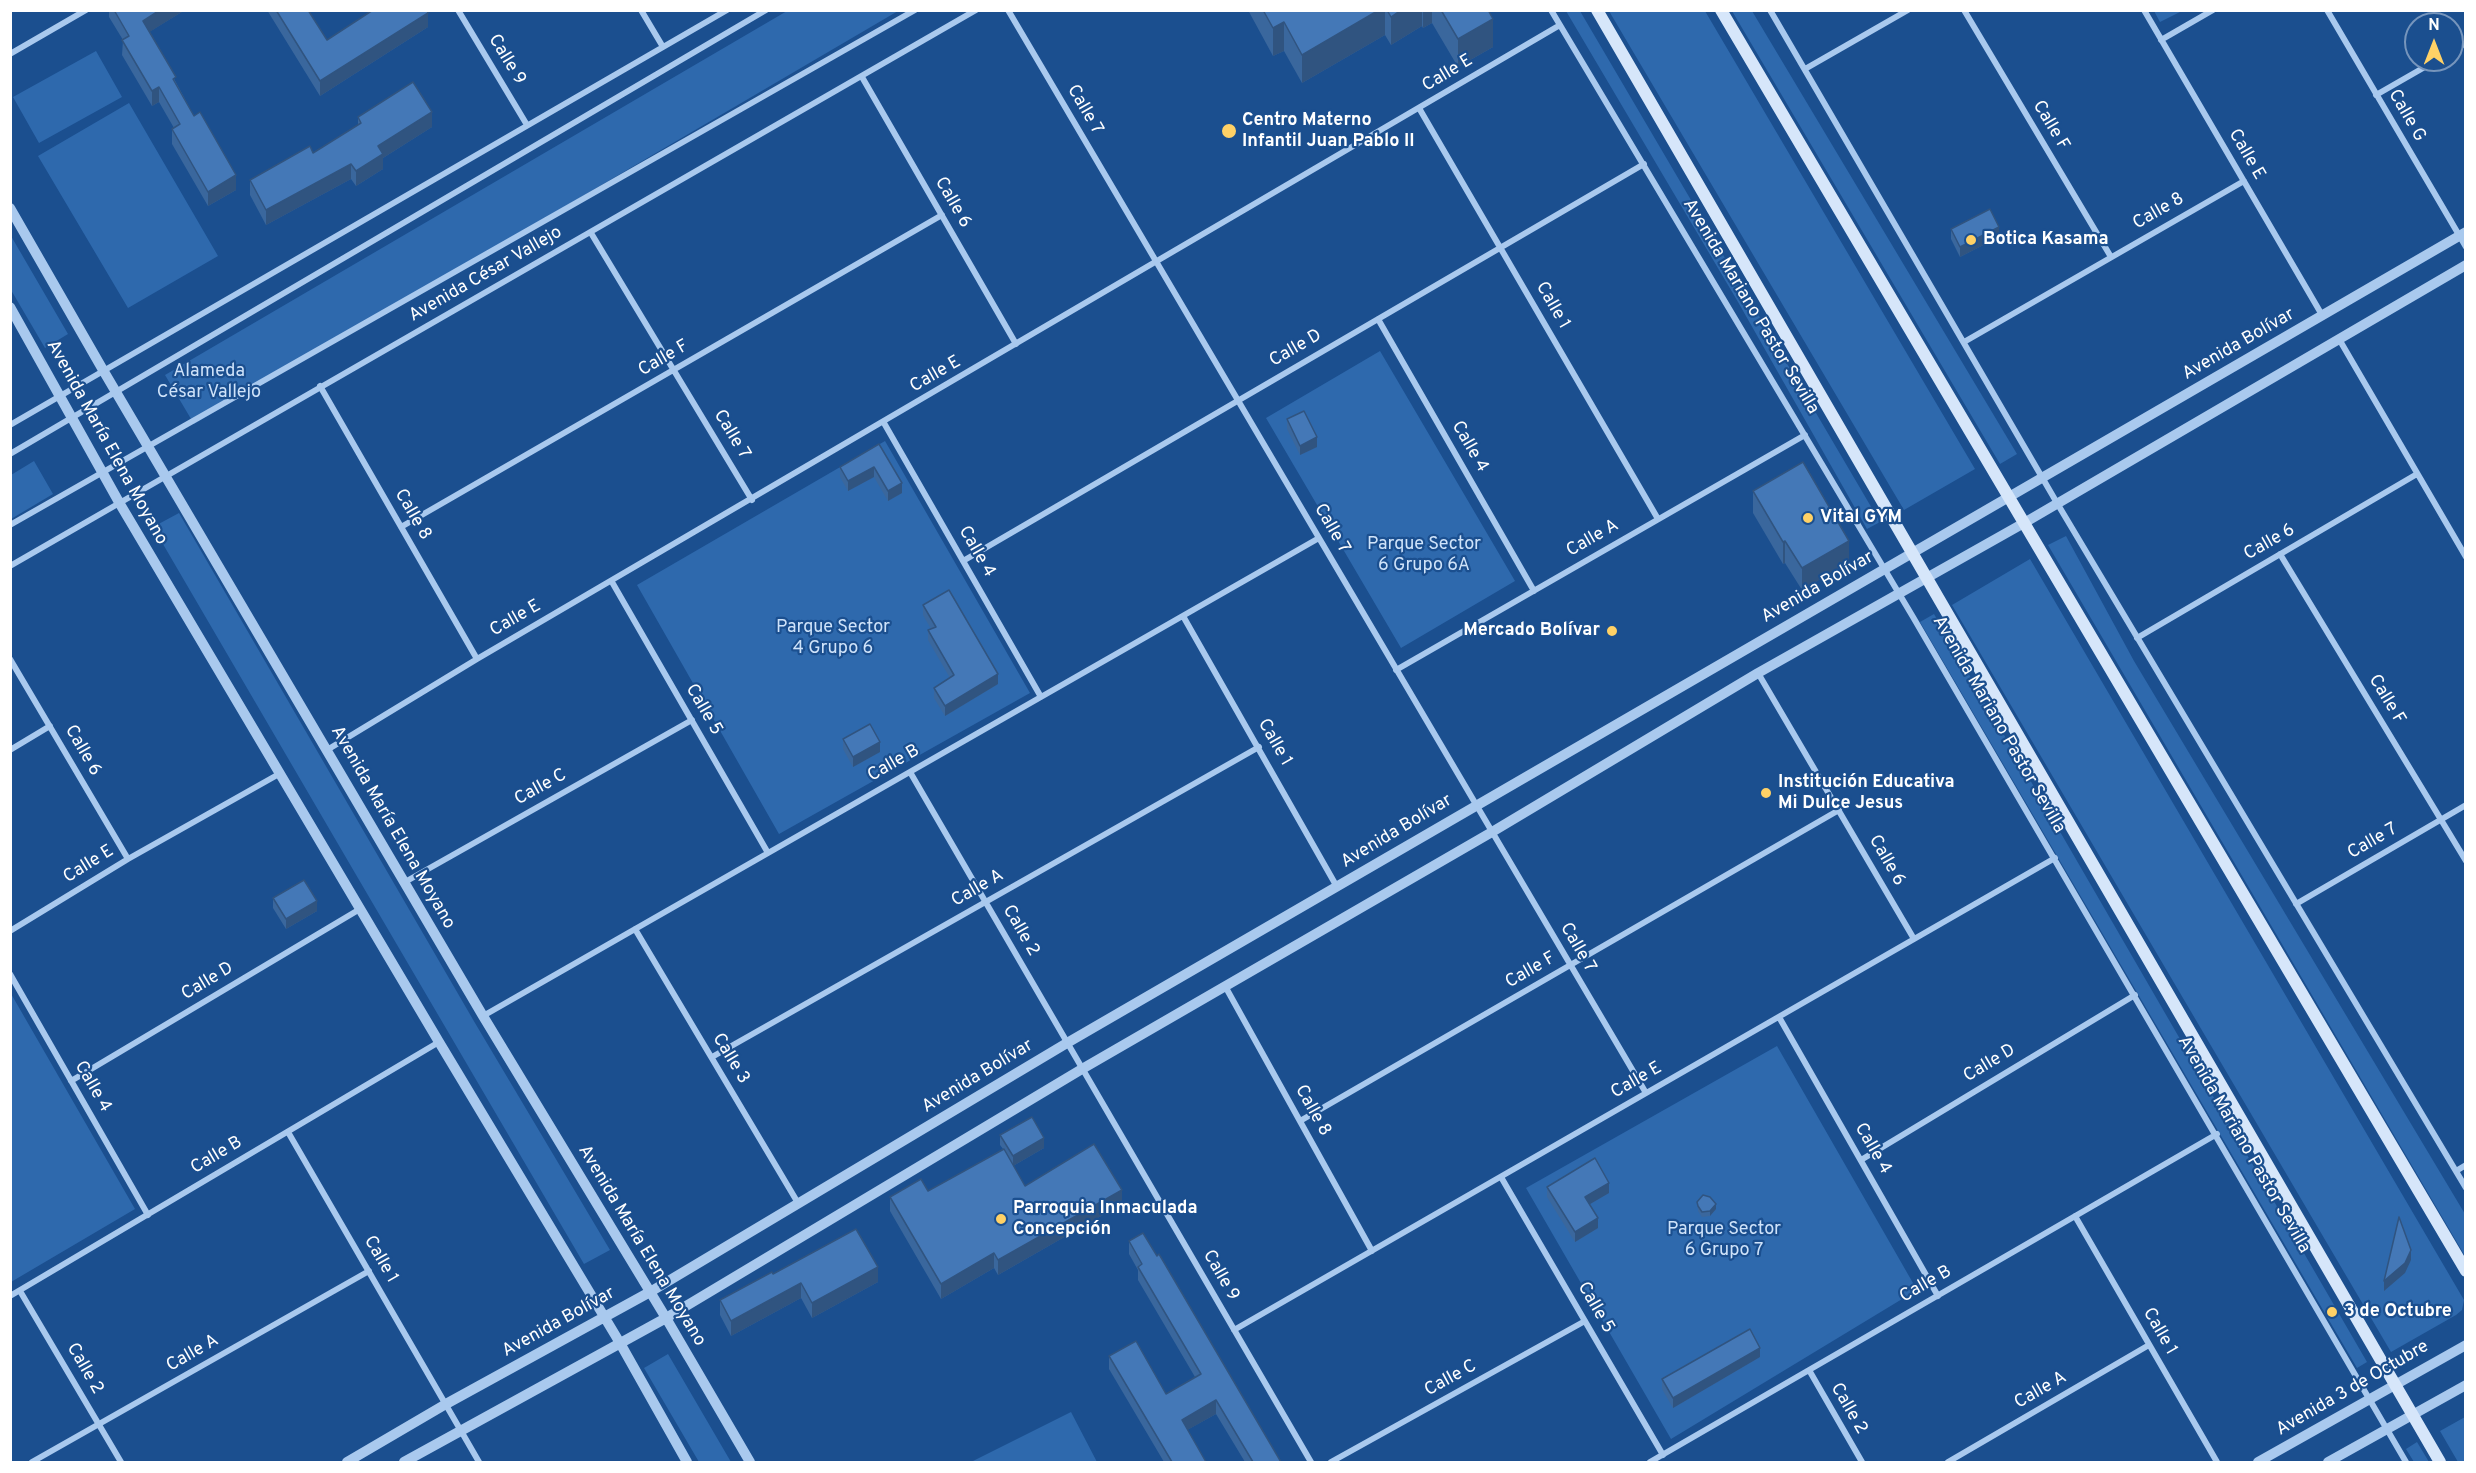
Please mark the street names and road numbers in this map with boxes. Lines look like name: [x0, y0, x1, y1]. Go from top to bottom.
street label: Calle 9: [483, 31, 529, 89]
street label: Calle E: [1419, 51, 1477, 97]
street label: Calle 7: [1061, 81, 1107, 139]
street label: Calle G: [2382, 86, 2430, 146]
street label: Calle F: [2027, 97, 2073, 155]
street label: Calle E: [2223, 126, 2269, 184]
street label: Calle 6: [929, 174, 975, 232]
street label: Calle 8: [2130, 189, 2188, 235]
street label: Avenida Mariano Pastor Sevilla: [1677, 195, 1823, 419]
street label: Avenida César Vallejo: [406, 222, 566, 328]
street label: Calle 1: [1530, 278, 1574, 334]
street label: Avenida Bolívar: [2179, 304, 2299, 386]
street label: Calle D: [1266, 325, 1326, 373]
street label: Calle F: [635, 336, 693, 382]
street label: Avenida María Elena Moyano: [41, 337, 171, 549]
street label: Calle E: [907, 352, 965, 398]
street label: Calle 7: [708, 406, 754, 464]
street label: Calle 4: [1446, 418, 1492, 476]
street label: Calle 8: [389, 486, 435, 544]
street label: Calle 7: [1308, 500, 1354, 558]
street label: Calle A: [1563, 515, 1623, 563]
street label: Calle 6: [2241, 520, 2299, 566]
street label: Calle 4: [953, 523, 999, 581]
street label: Avenida Bolívar: [1758, 547, 1878, 629]
street label: Calle E: [487, 596, 545, 642]
street label: Avenida Mariano Pastor Sevilla: [1927, 613, 2069, 837]
street label: Calle F: [2363, 671, 2409, 729]
street label: Calle 5: [680, 681, 726, 739]
street label: Calle 1: [1252, 715, 1296, 771]
street label: Calle 6: [59, 722, 105, 780]
street label: Avenida María Elena Moyano: [325, 723, 459, 933]
street label: Calle B: [864, 741, 924, 787]
street label: Calle C: [511, 765, 571, 811]
street label: Avenida Bolívar: [1338, 790, 1456, 874]
street label: Calle 7: [2344, 819, 2402, 865]
street label: Calle 6: [1863, 832, 1909, 890]
street label: Calle E: [60, 841, 118, 889]
street label: Calle A: [948, 865, 1008, 913]
street label: Calle 2: [997, 902, 1043, 960]
street label: Calle 7: [1554, 919, 1600, 977]
street label: Calle F: [1502, 948, 1560, 994]
street label: Calle D: [178, 958, 238, 1006]
street label: Calle 3: [707, 1030, 753, 1088]
street label: Avenida Mariano Pastor Sevilla: [2172, 1033, 2314, 1257]
street label: Avenida Bolívar: [919, 1035, 1037, 1119]
street label: Calle D: [1960, 1040, 2020, 1088]
street label: Calle 4: [69, 1058, 115, 1116]
street label: Calle E: [1608, 1058, 1666, 1104]
street label: Calle 8: [1289, 1082, 1335, 1140]
street label: Calle 4: [1849, 1120, 1895, 1178]
street label: Calle B: [187, 1132, 247, 1180]
street label: Avenida María Elena Moyano: [572, 1142, 710, 1350]
street label: Calle 1: [358, 1232, 402, 1288]
street label: Calle 9: [1197, 1247, 1243, 1305]
street label: Calle B: [1896, 1262, 1956, 1308]
street label: Calle 5: [1572, 1279, 1618, 1337]
street label: Avenida Bolívar: [499, 1283, 619, 1363]
street label: Calle 1: [2137, 1304, 2181, 1360]
street label: Calle A: [163, 1330, 223, 1378]
street label: Avenida 3 de Octubre: [2273, 1337, 2433, 1441]
street label: Calle 2: [61, 1340, 107, 1398]
street label: Calle C: [1421, 1356, 1481, 1402]
street label: Calle A: [2011, 1367, 2071, 1415]
street label: Calle 2: [1825, 1380, 1871, 1438]

